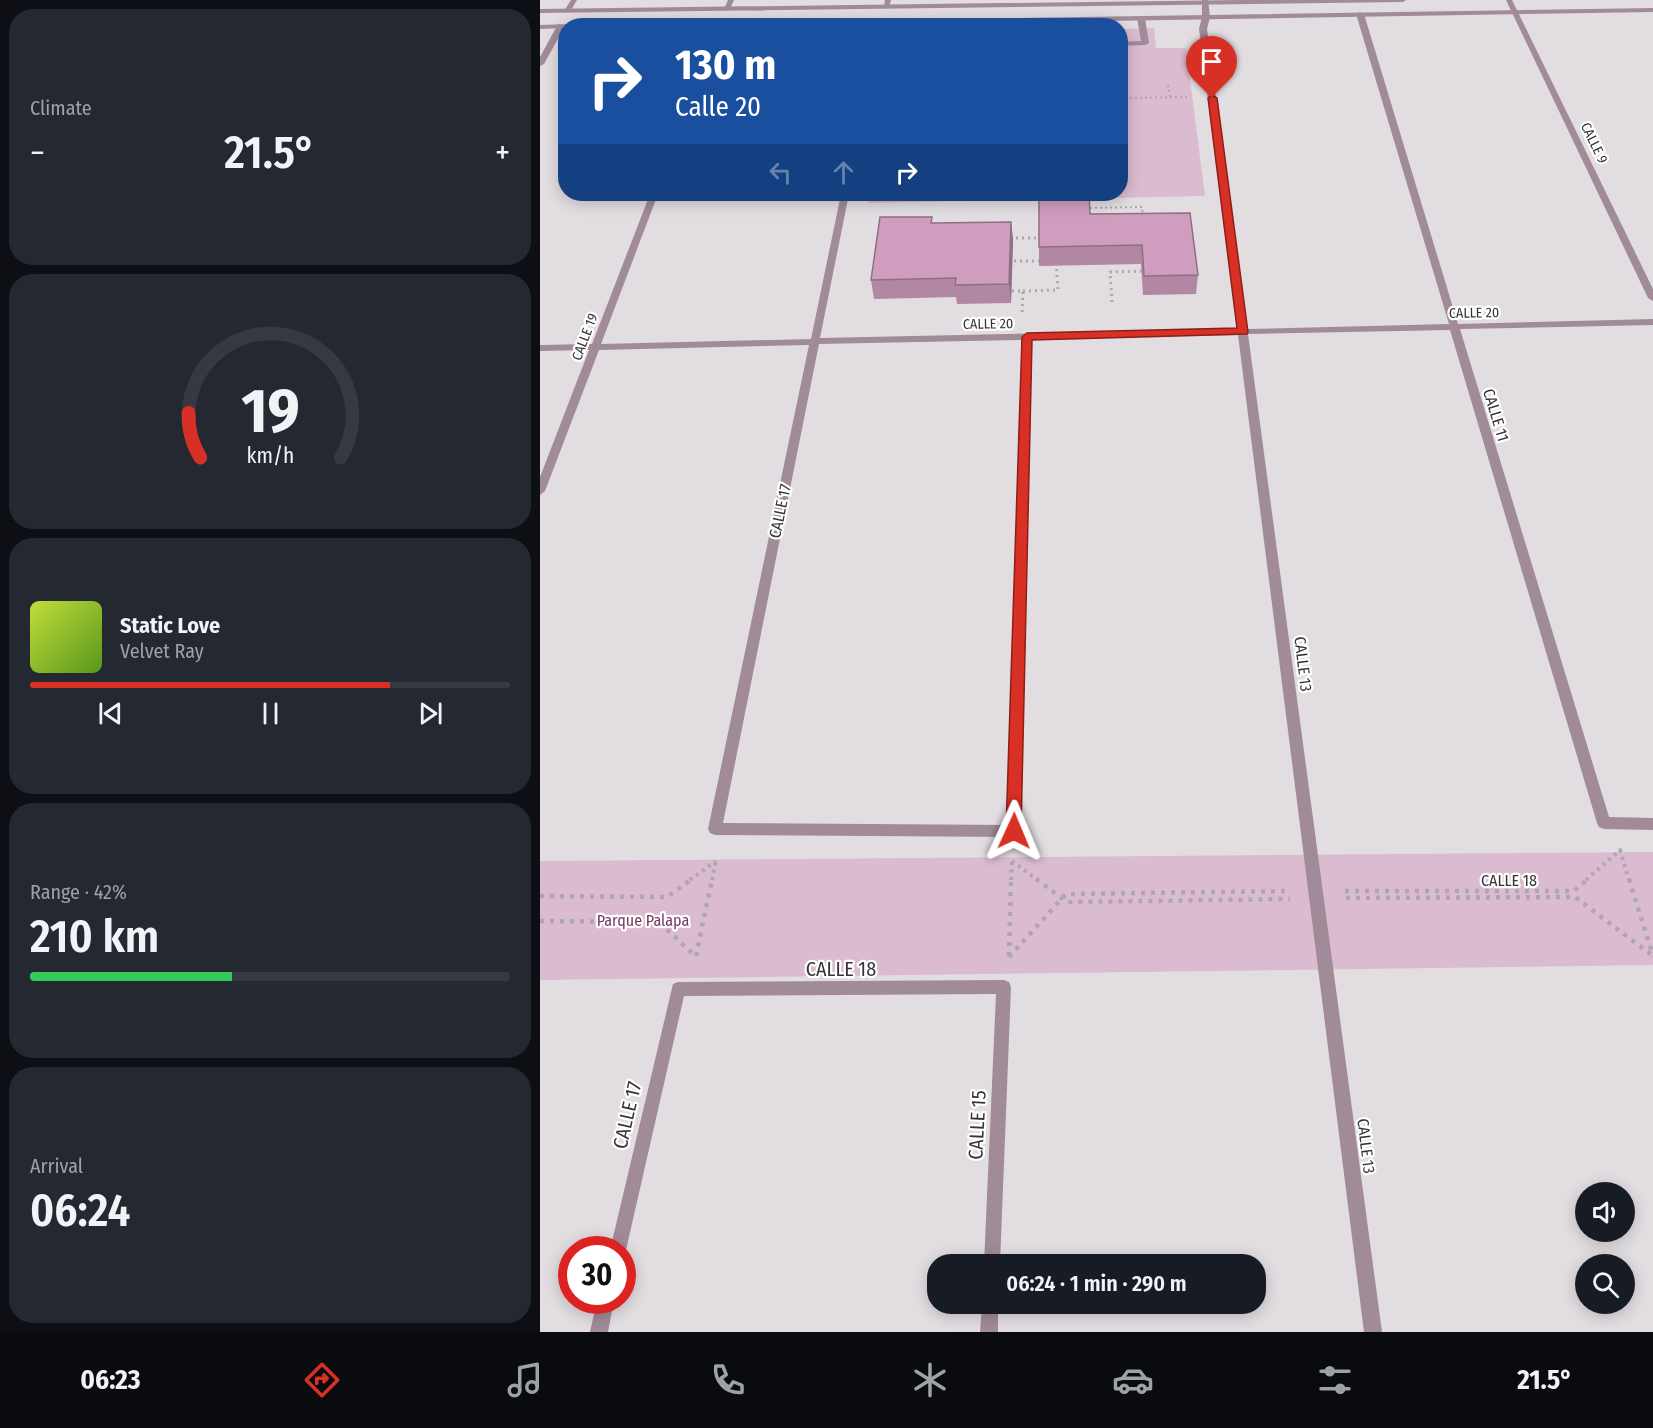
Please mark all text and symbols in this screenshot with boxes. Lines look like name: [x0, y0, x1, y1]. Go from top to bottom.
pin: [1186, 36, 1237, 98]
text: 130 m: [675, 40, 776, 90]
icon: right: [576, 42, 654, 120]
icon: arrive: [1195, 45, 1228, 78]
text: Calle 20: [675, 91, 761, 123]
text: Climate: [30, 96, 92, 120]
street label: CALLE 9: [1577, 120, 1611, 166]
text: 21.5°: [224, 126, 316, 180]
text: −: [30, 133, 45, 173]
text: +: [495, 133, 510, 173]
icon: left: [764, 156, 797, 189]
icon: ahead: [827, 156, 860, 189]
icon: right: [890, 156, 923, 189]
street label: CALLE 20: [1449, 304, 1499, 322]
street label: CALLE 19: [568, 311, 602, 363]
street label: CALLE 20: [963, 315, 1013, 333]
text: 19: [241, 375, 299, 450]
street label: CALLE 11: [1479, 386, 1513, 444]
text: km/h: [246, 444, 294, 470]
street label: CALLE 17: [765, 482, 795, 540]
text: Static Love: [120, 612, 220, 639]
street label: CALLE 13: [1290, 635, 1316, 693]
text: Velvet Ray: [120, 639, 204, 663]
icon: previous: [94, 697, 127, 730]
icon: pause: [254, 697, 287, 730]
icon: next: [414, 697, 447, 730]
position arrow: [982, 799, 1046, 863]
street label: CALLE 18: [1481, 871, 1537, 890]
text: Range · 42%: [30, 880, 127, 904]
text: 210 km: [30, 910, 159, 964]
park label: Parque Palapa: [597, 911, 689, 930]
street label: CALLE 18: [806, 957, 876, 981]
street label: CALLE 17: [608, 1079, 646, 1151]
street label: CALLE 15: [963, 1090, 991, 1160]
street label: CALLE 13: [1353, 1117, 1379, 1175]
text: Arrival: [30, 1154, 83, 1178]
map controls: [1575, 1182, 1635, 1314]
button: sound: [1575, 1182, 1635, 1242]
text: 06:24: [30, 1184, 130, 1238]
speed limit sign: 30: [558, 1236, 636, 1314]
button: search: [1575, 1254, 1635, 1314]
text: 06:24 · 1 min · 290 m: [1006, 1270, 1187, 1297]
icon: directions: [301, 1359, 343, 1401]
icon: music: [504, 1359, 546, 1401]
icon: phone: [707, 1359, 749, 1401]
icon: climate: [909, 1359, 951, 1401]
icon: car: [1112, 1359, 1154, 1401]
icon: filters: [1314, 1359, 1356, 1401]
text: 06:23: [80, 1364, 141, 1396]
text: 21.5°: [1517, 1364, 1573, 1396]

